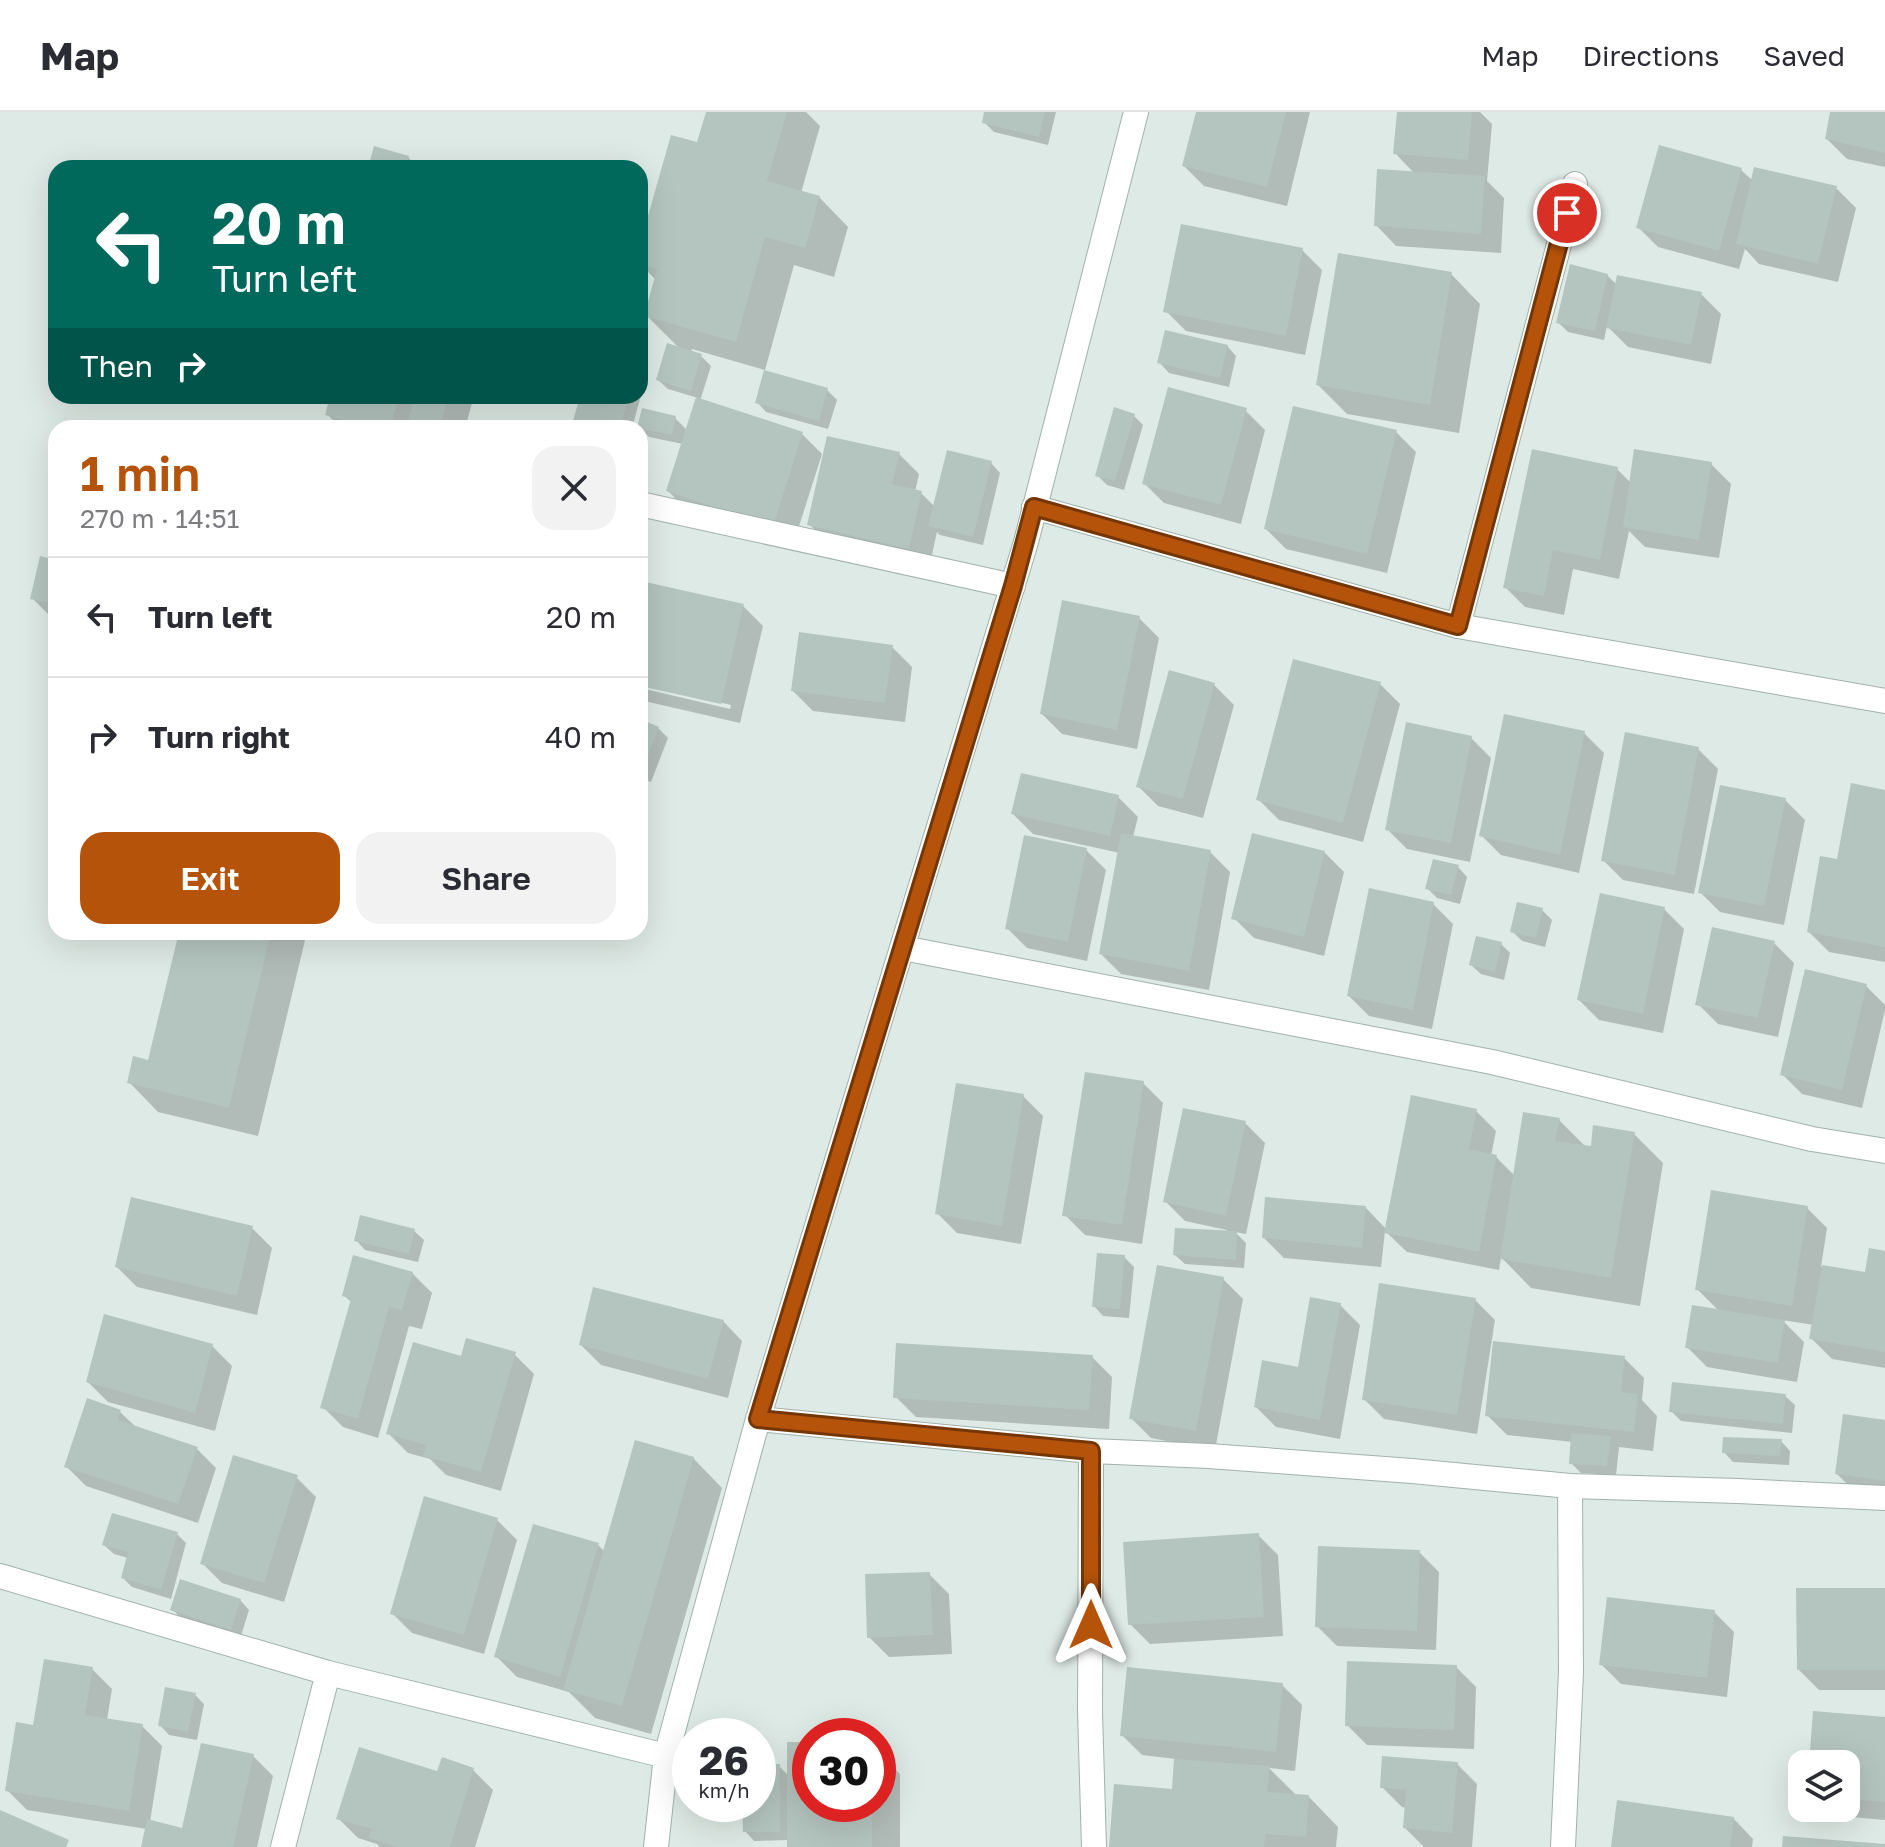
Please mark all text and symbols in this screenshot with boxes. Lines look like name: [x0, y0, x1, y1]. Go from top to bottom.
text: Map: [40, 33, 119, 78]
text: Map: [1481, 39, 1538, 72]
text: Directions: [1582, 39, 1719, 72]
text: Saved: [1763, 39, 1845, 72]
pin: [1533, 179, 1601, 247]
text: 20 m: [212, 189, 346, 256]
icon: arrive: [1545, 191, 1589, 235]
icon: left: [80, 192, 184, 296]
text: Turn left: [212, 257, 358, 300]
icon: right: [169, 344, 213, 388]
text: Then: [80, 348, 153, 384]
text: 1 min: [80, 444, 200, 502]
button: close: [532, 446, 616, 530]
text: 270 m · 14:51: [80, 503, 239, 534]
icon: left: [80, 595, 124, 639]
text: Turn left: [148, 599, 273, 635]
text: 20 m: [546, 599, 616, 635]
icon: right: [80, 715, 124, 759]
text: Turn right: [148, 719, 290, 755]
text: 40 m: [545, 719, 616, 755]
button: Exit: [80, 832, 340, 924]
button: Share: [356, 832, 616, 924]
position arrow: [1049, 1583, 1133, 1667]
speed limit sign: 30: [792, 1718, 896, 1822]
text: 26: [699, 1736, 749, 1784]
map controls: [1788, 1750, 1860, 1822]
button: layers: [1788, 1750, 1860, 1822]
text: km/h: [699, 1778, 749, 1802]

